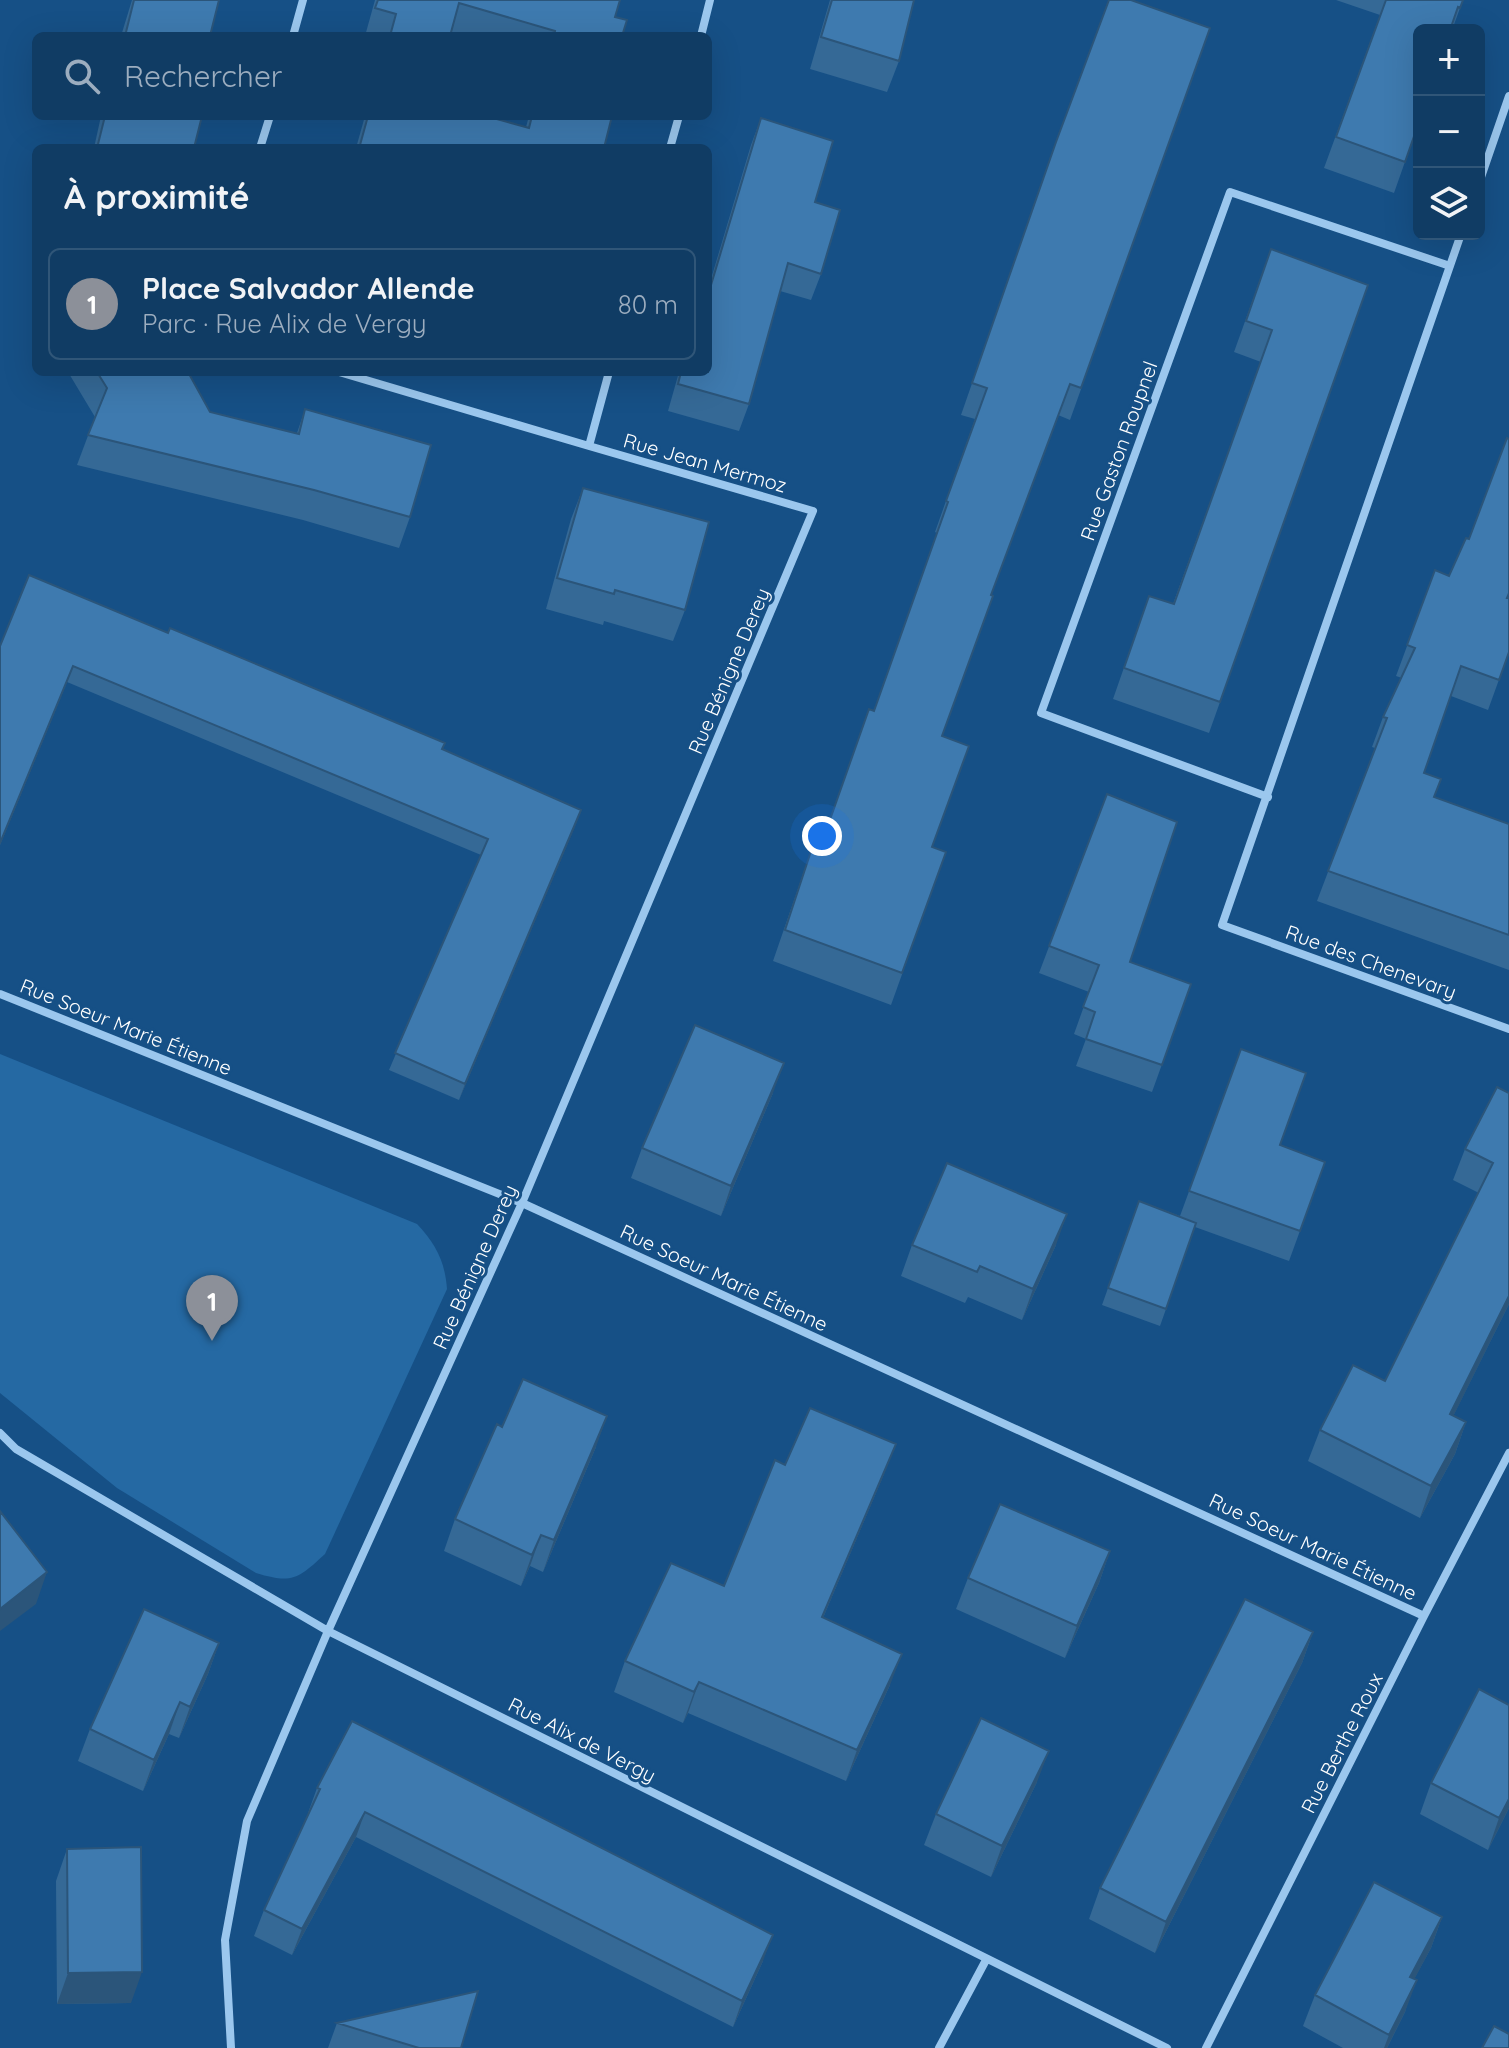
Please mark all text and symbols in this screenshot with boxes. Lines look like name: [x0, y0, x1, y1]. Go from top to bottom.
map controls: [1413, 24, 1485, 240]
button: +: [1413, 24, 1485, 96]
search box: [32, 32, 712, 120]
icon: search: [60, 54, 104, 98]
text: Rechercher: [124, 57, 282, 95]
button: −: [1413, 96, 1485, 168]
button: layers: [1413, 168, 1485, 240]
text: À proximité: [64, 175, 250, 218]
text: Place Salvador Allende: [142, 269, 475, 307]
text: 1: [87, 288, 97, 321]
text: 80 m: [618, 288, 678, 321]
text: Parc · Rue Alix de Vergy: [142, 307, 427, 340]
street label: Rue Gaston Roupnel: [1074, 358, 1163, 544]
street label: Rue Jean Mermoz: [621, 427, 790, 498]
street label: Rue Bénigne Derey: [682, 584, 775, 758]
your location: [802, 816, 842, 856]
street label: Rue des Chenevary: [1282, 919, 1460, 1004]
street label: Rue Soeur Marie Étienne: [17, 973, 236, 1080]
street label: Rue Bénigne Derey: [427, 1180, 522, 1353]
street label: Rue Soeur Marie Étienne: [616, 1218, 832, 1337]
pin: 1: [186, 1275, 238, 1341]
street label: Rue Soeur Marie Étienne: [1205, 1487, 1421, 1606]
street label: Rue Berthe Roux: [1295, 1668, 1388, 1817]
street label: Rue Alix de Vergy: [504, 1692, 660, 1788]

